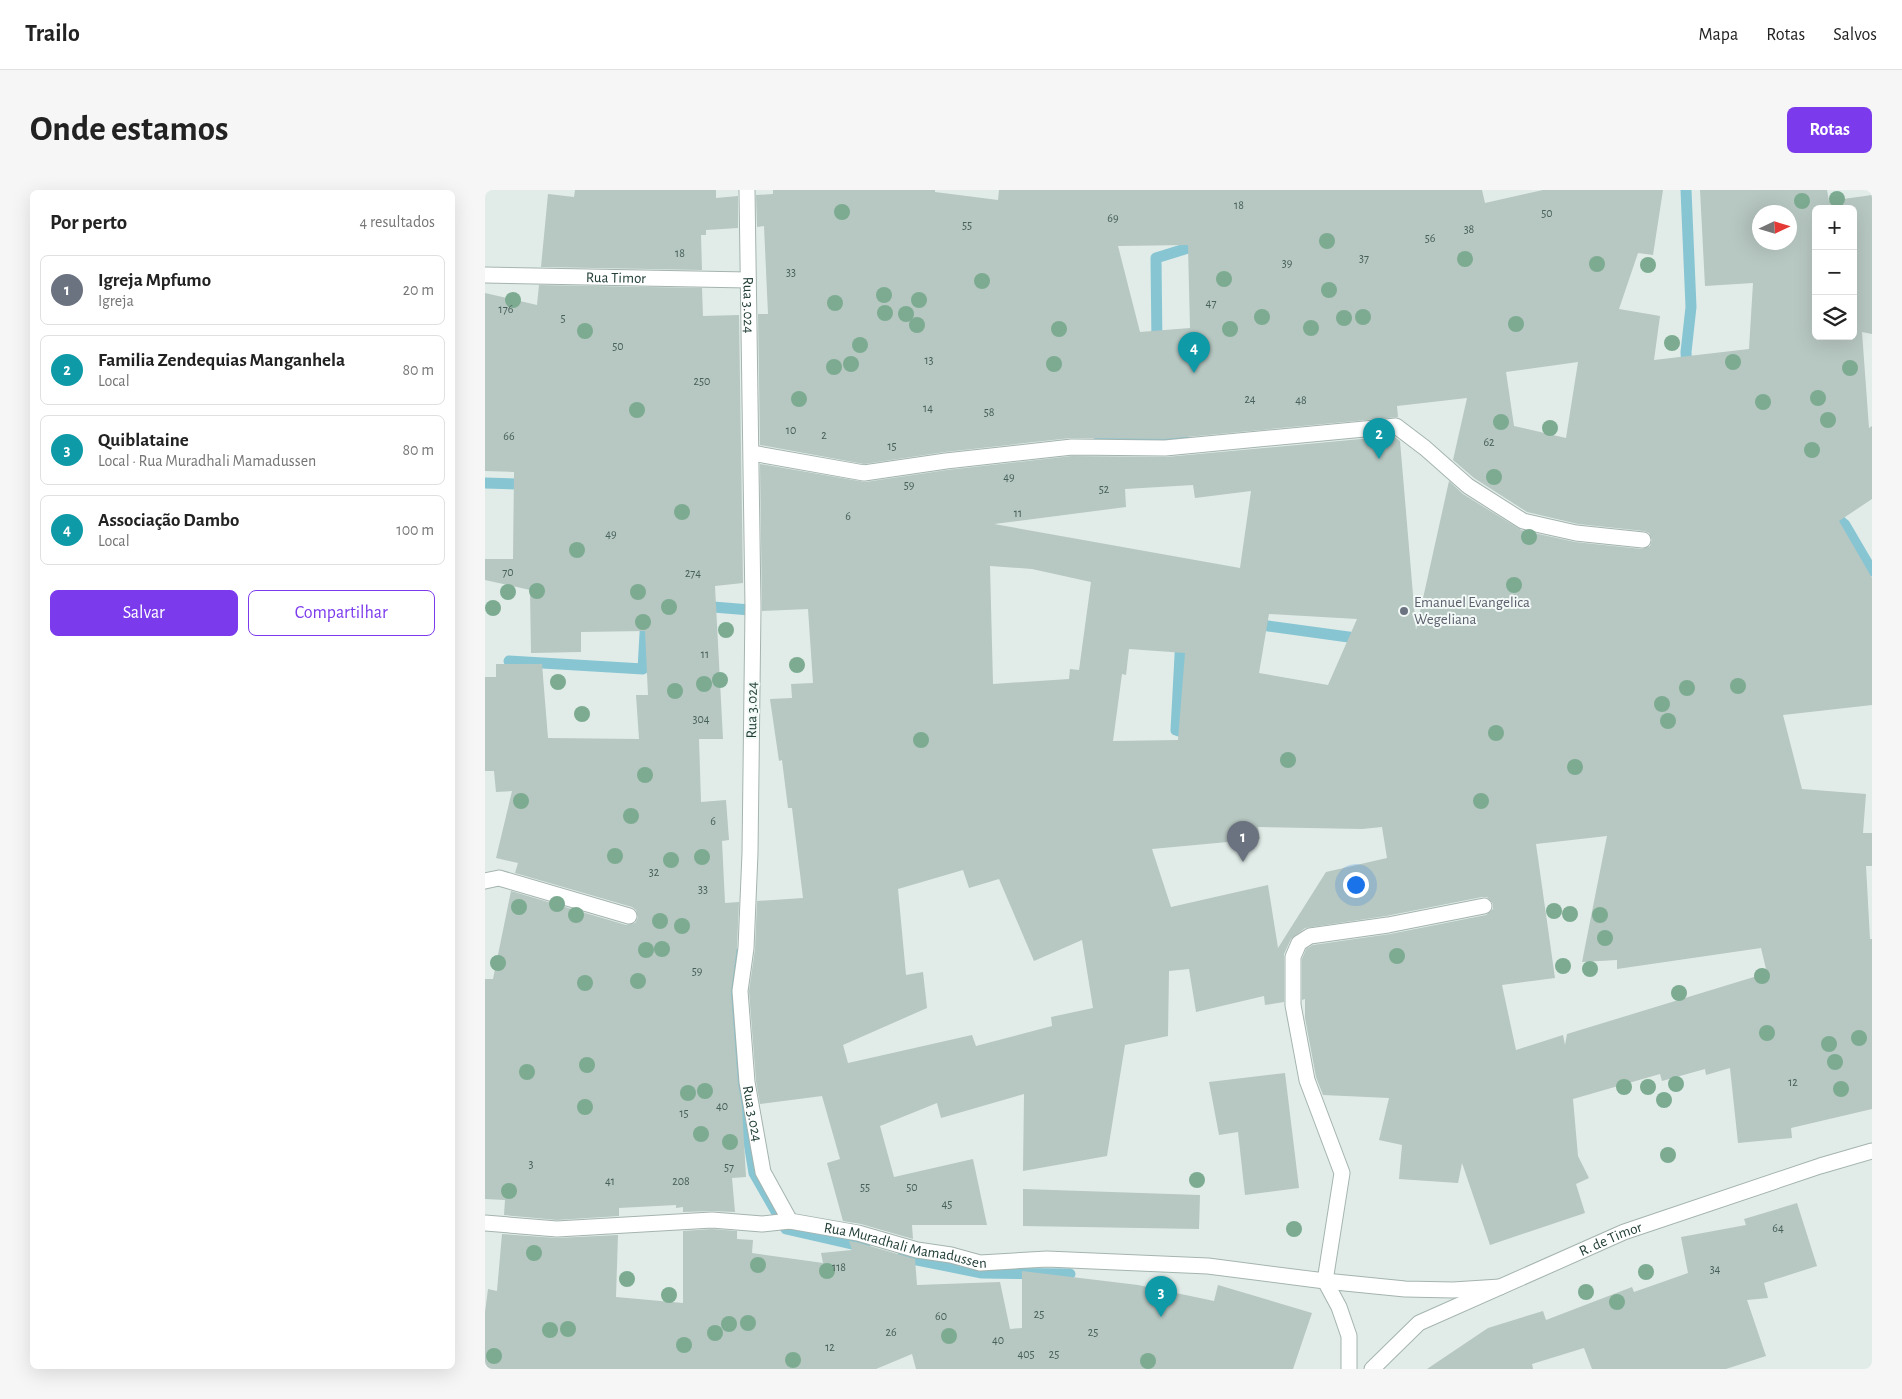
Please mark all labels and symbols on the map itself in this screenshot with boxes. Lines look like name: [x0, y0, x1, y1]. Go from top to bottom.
house number: 18: [1234, 199, 1244, 211]
north arrow: [1752, 205, 1797, 250]
house number: 50: [1541, 207, 1553, 219]
house number: 69: [1107, 212, 1119, 224]
house number: 55: [962, 219, 972, 231]
house number: 38: [1464, 223, 1475, 235]
house number: 56: [1425, 232, 1436, 244]
house number: 18: [675, 247, 685, 259]
house number: 37: [1359, 252, 1369, 264]
house number: 39: [1282, 257, 1293, 269]
house number: 33: [786, 266, 796, 278]
street label: Rua Timor: [586, 269, 646, 286]
street label: Rua 3.024: [741, 277, 757, 333]
house number: 47: [1206, 297, 1216, 309]
house number: 176: [499, 303, 514, 315]
house number: 5: [560, 312, 566, 324]
pin: 4: [1178, 332, 1210, 373]
house number: 50: [612, 340, 624, 352]
house number: 13: [924, 354, 934, 366]
house number: 250: [694, 375, 710, 387]
house number: 24: [1244, 393, 1256, 405]
house number: 48: [1295, 394, 1307, 406]
house number: 14: [923, 402, 933, 414]
house number: 58: [984, 406, 995, 418]
pin: 2: [1363, 418, 1395, 459]
house number: 10: [786, 424, 796, 436]
house number: 2: [821, 429, 827, 441]
house number: 66: [503, 430, 515, 442]
house number: 62: [1483, 436, 1495, 448]
house number: 15: [887, 440, 897, 452]
house number: 49: [1003, 471, 1015, 483]
house number: 59: [904, 479, 915, 491]
house number: 52: [1099, 483, 1110, 495]
house number: 11: [1014, 507, 1022, 519]
house number: 6: [845, 510, 851, 522]
house number: 49: [605, 528, 617, 540]
house number: 70: [502, 566, 514, 578]
house number: 274: [685, 567, 701, 579]
place label: Emanuel Evangelica Wegeliana: [1414, 595, 1530, 627]
marker: Emanuel Evangelica Wegeliana: [1398, 605, 1410, 617]
house number: 11: [701, 648, 709, 660]
street label: Rua 3.024: [744, 682, 760, 738]
house number: 304: [692, 713, 710, 725]
house number: 6: [710, 815, 716, 827]
pin: 1: [1227, 821, 1259, 862]
house number: 32: [649, 866, 660, 878]
your location: [1343, 872, 1369, 898]
house number: 33: [698, 883, 708, 895]
house number: 59: [692, 965, 703, 977]
house number: 12: [1788, 1076, 1798, 1088]
street label: Rua 3.024: [740, 1084, 765, 1143]
house number: 40: [716, 1100, 728, 1112]
house number: 15: [679, 1107, 689, 1119]
house number: 3: [529, 1158, 534, 1170]
house number: 57: [724, 1161, 734, 1173]
house number: 41: [605, 1175, 615, 1187]
house number: 208: [672, 1175, 690, 1187]
house number: 55: [860, 1181, 870, 1193]
house number: 50: [906, 1181, 918, 1193]
house number: 45: [942, 1198, 952, 1210]
street label: R. de Timor: [1577, 1219, 1644, 1258]
street label: Rua Muradhali Mamadussen: [823, 1220, 987, 1271]
house number: 64: [1772, 1222, 1784, 1234]
house number: 118: [832, 1261, 846, 1273]
house number: 34: [1710, 1263, 1721, 1275]
pin: 3: [1145, 1276, 1177, 1317]
house number: 25: [1034, 1308, 1044, 1320]
house number: 60: [935, 1310, 947, 1322]
house number: 26: [885, 1326, 897, 1338]
house number: 25: [1088, 1326, 1098, 1338]
house number: 40: [992, 1334, 1004, 1346]
house number: 12: [825, 1341, 835, 1353]
house number: 405: [1017, 1348, 1035, 1360]
house number: 25: [1049, 1348, 1059, 1360]

